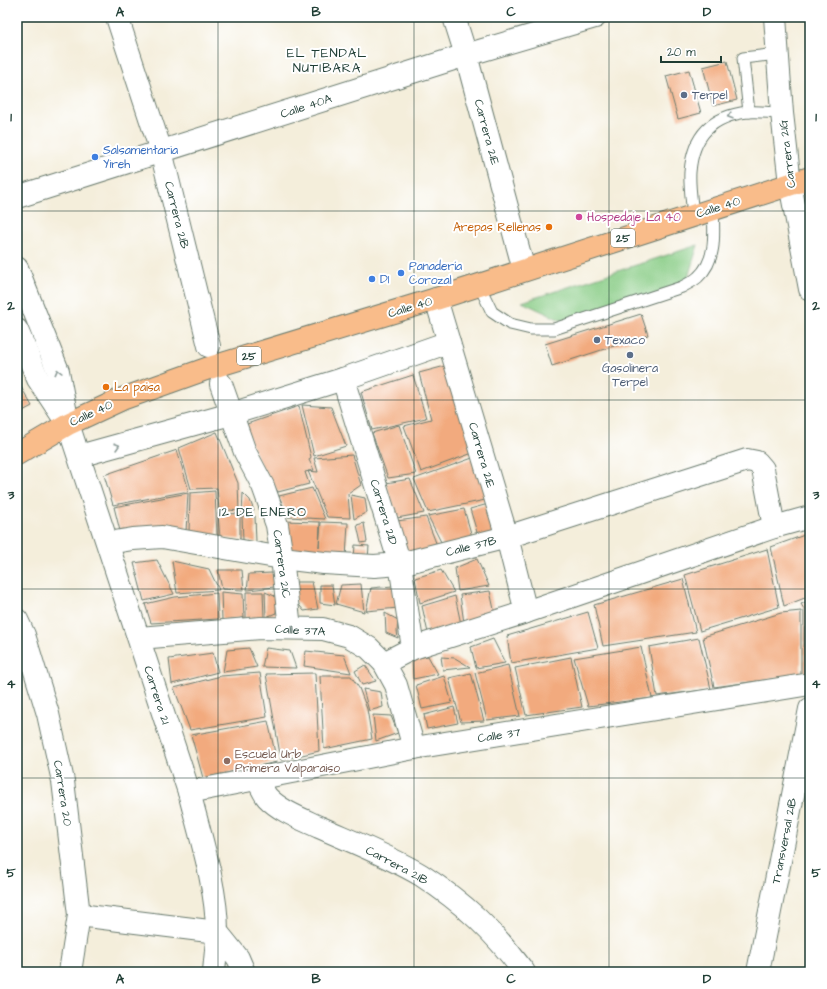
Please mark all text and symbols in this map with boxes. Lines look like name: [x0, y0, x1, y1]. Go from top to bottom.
text: A: [116, 3, 125, 21]
text: B: [311, 3, 321, 21]
text: C: [506, 3, 516, 21]
text: D: [703, 3, 712, 21]
scale bar: [661, 38, 721, 64]
district label: EL TENDAL NUTIBARA: [287, 44, 367, 77]
text: 20 m: [667, 44, 696, 61]
place label: Terpel: [692, 87, 728, 104]
street label: Calle 40A: [278, 90, 334, 123]
marker: Terpel: [679, 90, 689, 100]
street label: Carrera 21E: [470, 97, 503, 167]
text: 1: [10, 108, 12, 126]
text: 1: [815, 108, 817, 126]
one-way arrow: [726, 111, 733, 120]
street label: Carrera 21G: [775, 118, 800, 189]
place label: Salsamentaria Yireh: [103, 142, 178, 173]
marker: Salsamentaria Yireh: [90, 152, 100, 162]
street label: Carrera 21B: [160, 180, 193, 251]
street label: Calle 40: [694, 192, 743, 223]
place label: Hospedaje La 40: [587, 209, 681, 226]
marker: Hospedaje La 40: [574, 212, 584, 222]
place label: Arepas Rellenas: [453, 219, 541, 236]
marker: Arepas Rellenas: [544, 222, 554, 232]
road number: 25: [611, 229, 635, 247]
place label: Panadería Corozal: [409, 258, 462, 289]
marker: Panadería Corozal: [396, 268, 406, 278]
place label: D1: [380, 271, 390, 288]
marker: D1: [367, 274, 377, 284]
street label: Calle 40: [386, 293, 435, 322]
text: 2: [6, 297, 15, 315]
text: 2: [811, 297, 820, 315]
place label: Texaco: [605, 332, 645, 349]
marker: Texaco: [592, 335, 602, 345]
road number: 25: [237, 347, 261, 365]
marker: Gasolinera Terpel: [625, 350, 635, 360]
place label: Gasolinera Terpel: [602, 360, 658, 391]
one-way arrow: [54, 369, 62, 376]
place label: La paisa: [114, 379, 160, 396]
marker: La paisa: [101, 382, 111, 392]
street label: Calle 40: [67, 396, 116, 431]
street label: Carrera 21E: [464, 420, 499, 490]
one-way arrow: [113, 442, 120, 451]
street label: Carrera 21D: [365, 477, 402, 547]
text: 3: [7, 486, 15, 504]
text: 3: [812, 486, 820, 504]
district label: 12 DE ENERO: [219, 503, 307, 521]
street label: Carrera 21C: [268, 529, 295, 600]
street label: Calle 37B: [444, 532, 499, 561]
street label: Calle 37A: [274, 621, 326, 640]
street label: Carrera 21: [139, 664, 174, 727]
text: 4: [7, 675, 16, 693]
text: 4: [812, 675, 821, 693]
street label: Calle 37: [476, 724, 522, 747]
place label: Escuela Urb Primera Valparaiso: [235, 746, 340, 777]
marker: Escuela Urb Primera Valparaiso: [222, 756, 232, 766]
street label: Carrera 20: [49, 759, 76, 828]
street label: Transversal 21B: [768, 796, 801, 886]
street label: Carrera 21B: [362, 842, 432, 889]
text: 5: [6, 864, 16, 882]
text: 5: [811, 864, 821, 882]
text: A: [116, 970, 125, 988]
text: B: [311, 970, 321, 988]
text: C: [506, 970, 516, 988]
text: D: [703, 970, 712, 988]

